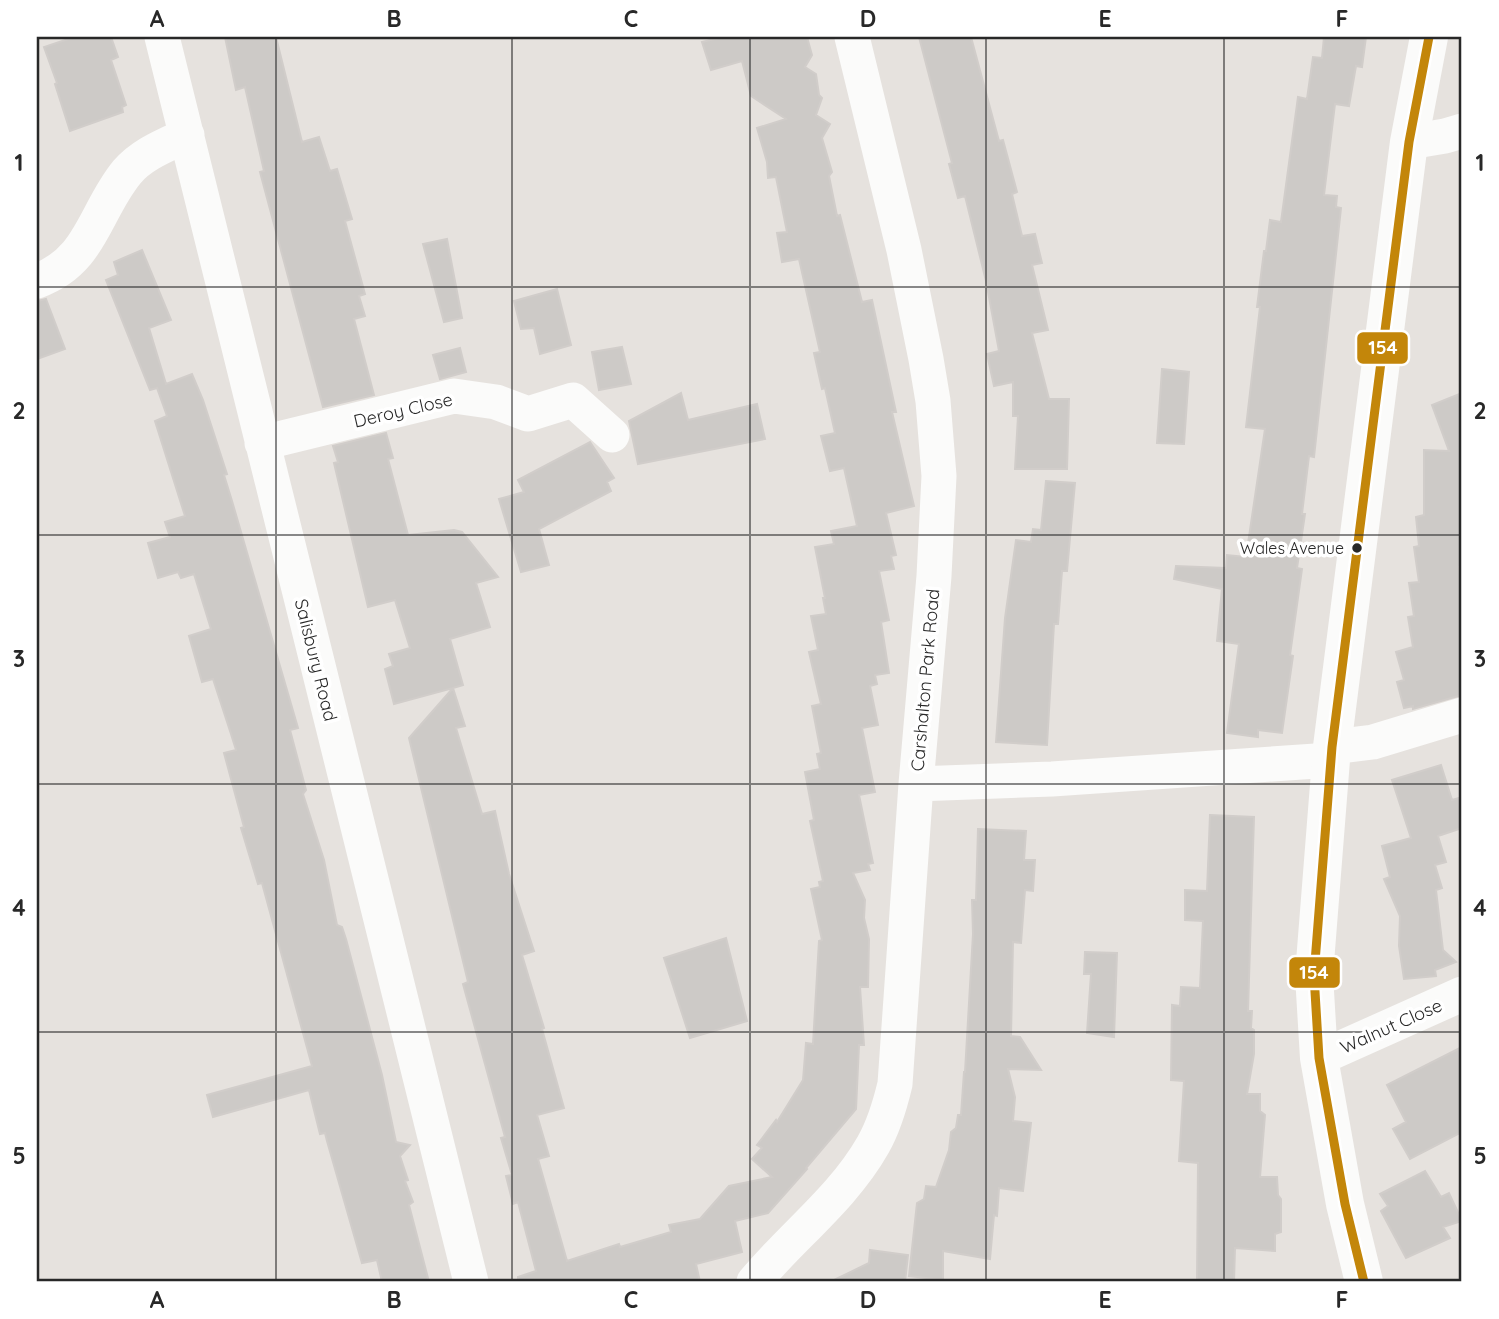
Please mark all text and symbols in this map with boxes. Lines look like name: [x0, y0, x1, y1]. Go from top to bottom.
text: A: [150, 4, 165, 33]
text: B: [386, 4, 402, 33]
text: C: [624, 4, 638, 33]
text: D: [860, 4, 876, 33]
text: E: [1098, 4, 1112, 33]
text: F: [1336, 4, 1348, 33]
text: 1: [15, 148, 23, 177]
text: 1: [1476, 148, 1484, 177]
line badge: 154: [1356, 331, 1409, 365]
text: 154: [1368, 335, 1398, 359]
street label: Deroy Close: [351, 387, 455, 433]
text: 2: [12, 396, 26, 425]
text: 2: [1473, 396, 1487, 425]
place label: Wales Avenue: [1240, 538, 1344, 558]
marker: Wales Avenue: [1350, 541, 1364, 555]
street label: Carshalton Park Road: [906, 588, 944, 772]
street label: Salisbury Road: [290, 596, 342, 724]
text: 3: [13, 644, 25, 673]
text: 3: [1474, 644, 1486, 673]
text: 4: [12, 893, 26, 922]
text: 4: [1473, 893, 1487, 922]
line badge: 154: [1288, 956, 1341, 989]
text: 154: [1299, 960, 1329, 984]
street label: Walnut Close: [1336, 993, 1446, 1059]
text: 5: [12, 1141, 26, 1170]
text: 5: [1473, 1141, 1487, 1170]
text: A: [150, 1285, 165, 1314]
text: B: [386, 1285, 402, 1314]
text: C: [624, 1285, 638, 1314]
text: D: [860, 1285, 876, 1314]
text: E: [1098, 1285, 1112, 1314]
text: F: [1336, 1285, 1348, 1314]

